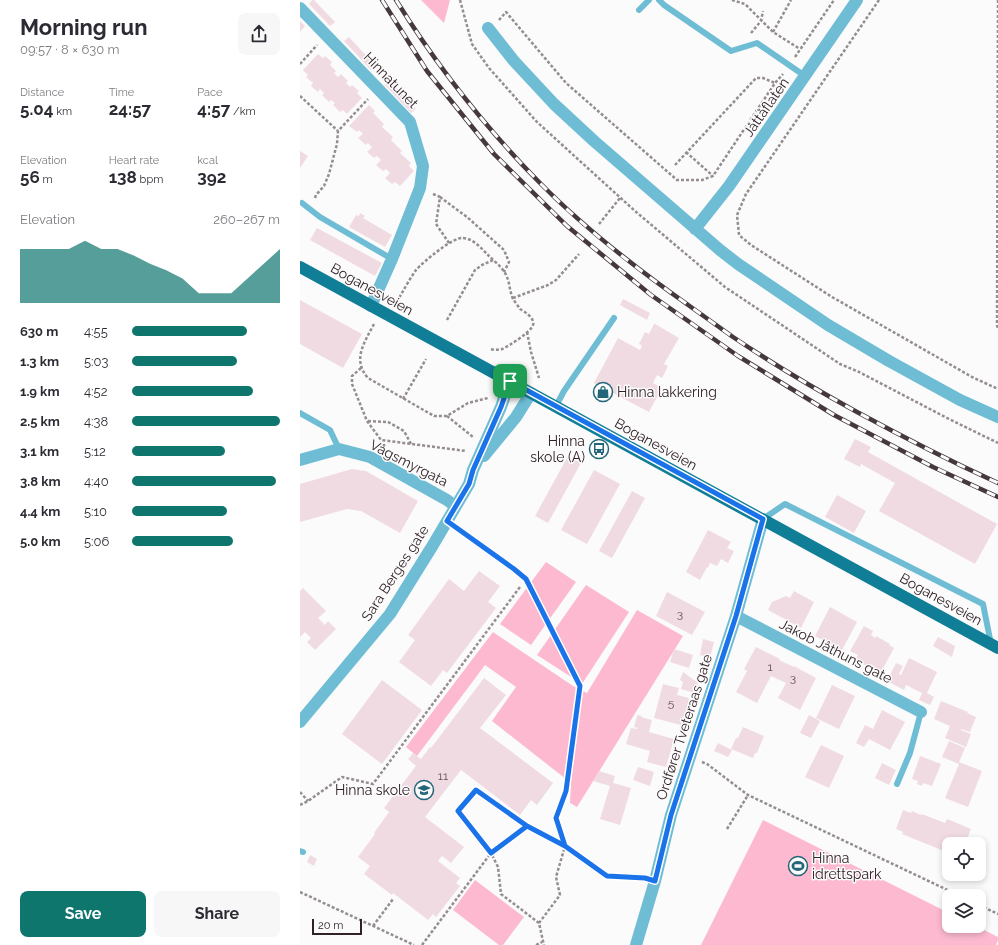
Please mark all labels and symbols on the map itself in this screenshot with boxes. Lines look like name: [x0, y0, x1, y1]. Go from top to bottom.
street label: Hinnatunet: [360, 49, 422, 111]
street label: Jåttåflaten: [740, 75, 792, 139]
street label: Boganesveien: [328, 260, 416, 318]
pin: [493, 364, 527, 398]
shop icon: Hinna lakkering: [592, 381, 614, 403]
place label: Hinna lakkering: [617, 384, 717, 400]
street label: Boganesveien: [612, 415, 700, 473]
place label: Hinna skole (A): [530, 433, 585, 465]
street label: Vågsmyrgata: [367, 436, 451, 490]
bus stop icon: Hinna skole (A): [588, 438, 610, 460]
street label: Sara Berges gate: [358, 522, 432, 624]
street label: Boganesveien: [897, 570, 985, 628]
house number: 3: [677, 607, 683, 621]
street label: Jakob Jåthuns gate: [777, 616, 895, 686]
street label: Ordfører Tveteraas gate: [653, 652, 715, 802]
house number: 1: [767, 660, 773, 674]
house number: 3: [790, 671, 796, 685]
house number: 5: [668, 696, 675, 710]
house number: 11: [438, 769, 448, 783]
school or university icon: Hinna skole: [413, 779, 435, 801]
place label: Hinna skole: [335, 782, 410, 798]
place label: Hinna idrettspark: [812, 850, 882, 882]
sports icon: Hinna idrettspark: [787, 855, 809, 877]
scale bar: [312, 917, 362, 936]

